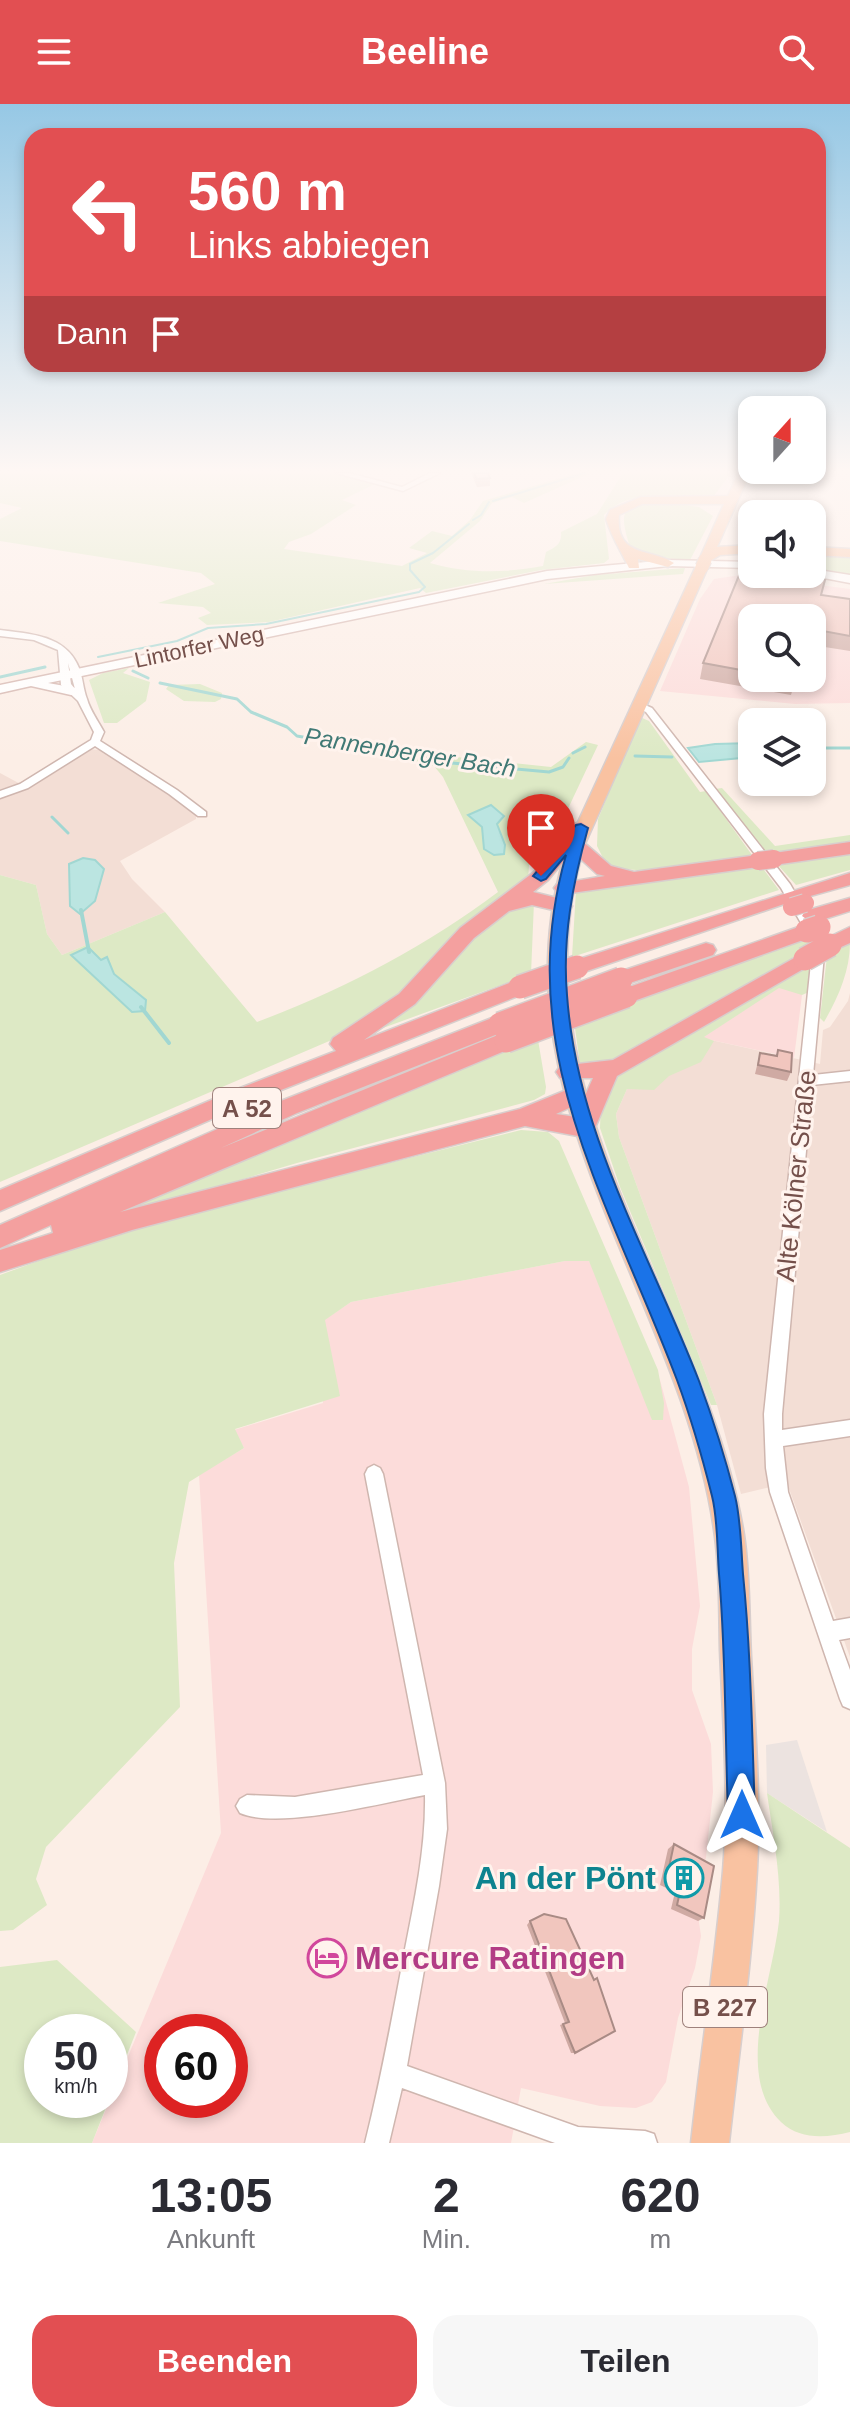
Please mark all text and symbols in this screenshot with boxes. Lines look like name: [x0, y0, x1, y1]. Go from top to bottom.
icon: menu: [32, 30, 76, 74]
icon: search: [774, 30, 818, 74]
text: Beeline: [361, 31, 489, 72]
text: 560 m: [188, 159, 347, 222]
icon: left: [56, 160, 160, 264]
text: Links abbiegen: [188, 225, 430, 266]
icon: arrive: [144, 312, 188, 356]
text: Dann: [56, 317, 128, 350]
north arrow: [738, 396, 826, 484]
map controls: [738, 396, 826, 796]
button: sound: [738, 500, 826, 588]
button: search: [738, 604, 826, 692]
street label: Lintorfer Weg: [132, 621, 266, 673]
button: layers: [738, 708, 826, 796]
water label: Pannenberger Bach: [302, 722, 518, 782]
pin: [507, 794, 575, 876]
icon: arrive: [519, 806, 563, 850]
street label: Alte Kölner Straße: [770, 1069, 822, 1283]
road number: A 52: [213, 1088, 281, 1128]
position arrow: [700, 1773, 784, 1857]
building icon: An der Pönt: [663, 1857, 705, 1899]
place label: An der Pönt: [475, 1860, 656, 1896]
hotel icon: Mercure Ratingen: [306, 1937, 348, 1979]
place label: Mercure Ratingen: [355, 1940, 625, 1976]
road number: B 227: [683, 1987, 767, 2027]
speed limit sign: 60: [144, 2014, 248, 2118]
text: 50: [54, 2034, 98, 2078]
text: km/h: [54, 2075, 98, 2097]
text: 13:05: [150, 2169, 272, 2222]
text: 2: [433, 2169, 460, 2222]
text: 620: [620, 2169, 700, 2222]
text: Ankunft: [167, 2224, 255, 2254]
text: Min.: [422, 2224, 471, 2254]
text: m: [650, 2224, 671, 2254]
button: Beenden: [32, 2315, 417, 2407]
button: Teilen: [433, 2315, 818, 2407]

